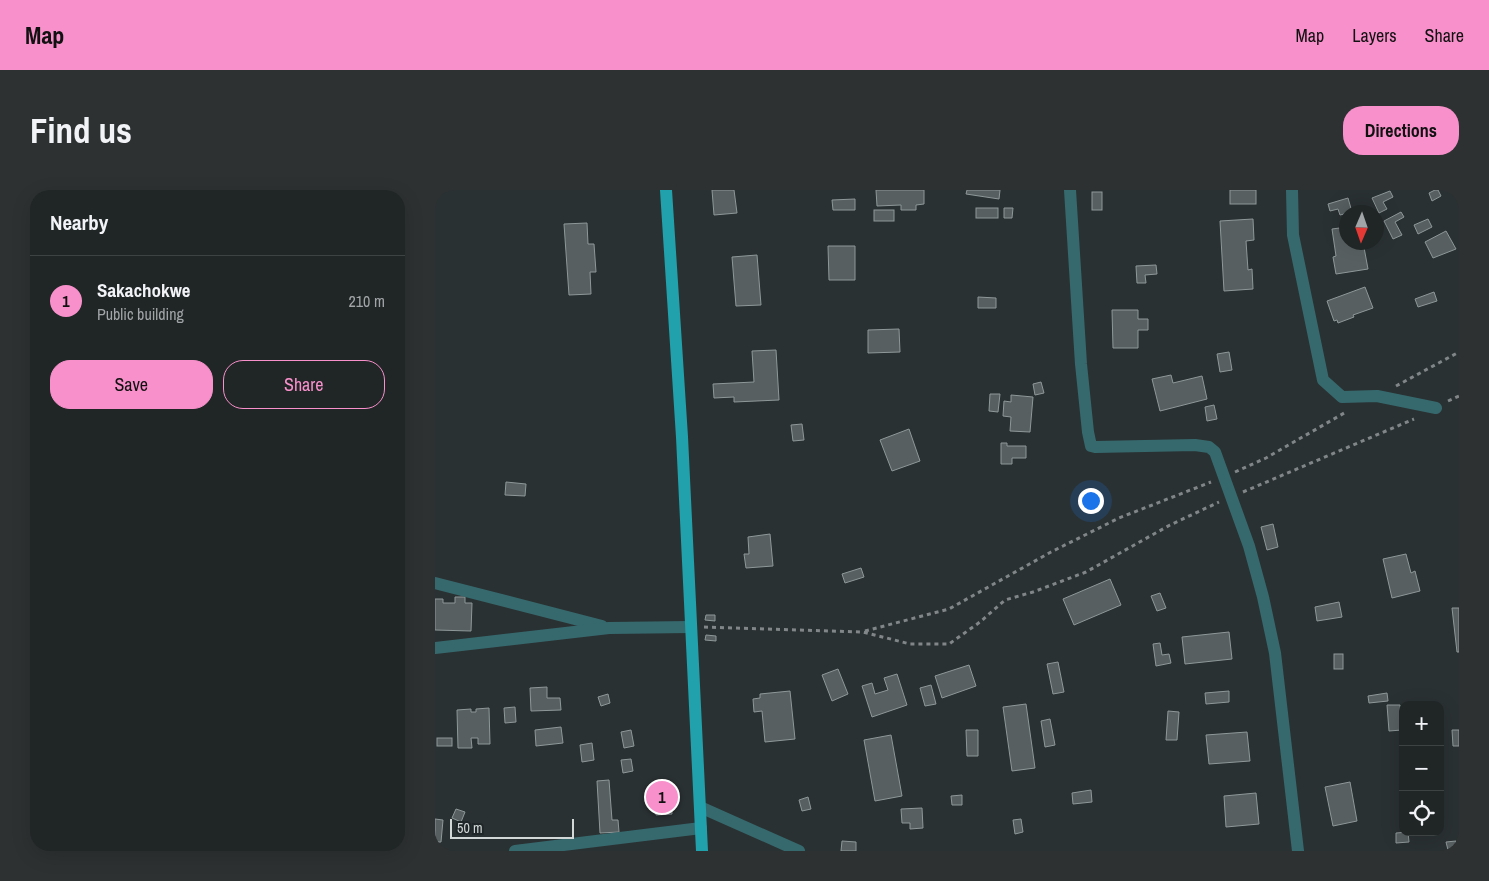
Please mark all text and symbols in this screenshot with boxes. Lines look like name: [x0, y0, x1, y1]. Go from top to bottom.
text: Map: [25, 19, 64, 51]
text: Map: [1296, 23, 1324, 48]
text: Layers: [1352, 23, 1397, 48]
text: Share: [1425, 23, 1464, 48]
button: Directions: [1343, 106, 1459, 155]
text: Find us: [30, 107, 132, 154]
north arrow: [1339, 205, 1384, 250]
text: Nearby: [50, 208, 108, 237]
text: Sakachokwe: [97, 277, 191, 303]
text: 1: [62, 290, 70, 312]
text: 210 m: [349, 290, 385, 312]
text: Public building: [97, 303, 184, 325]
button: Save: [50, 360, 213, 409]
button: Share: [223, 360, 385, 409]
your location: [1078, 488, 1104, 514]
map controls: [1399, 701, 1444, 836]
button: +: [1399, 701, 1444, 746]
button: −: [1399, 746, 1444, 791]
pin: 1: [646, 778, 678, 816]
button: locate: [1399, 791, 1444, 836]
scale bar: [450, 816, 574, 839]
text: 50 m: [457, 819, 483, 837]

